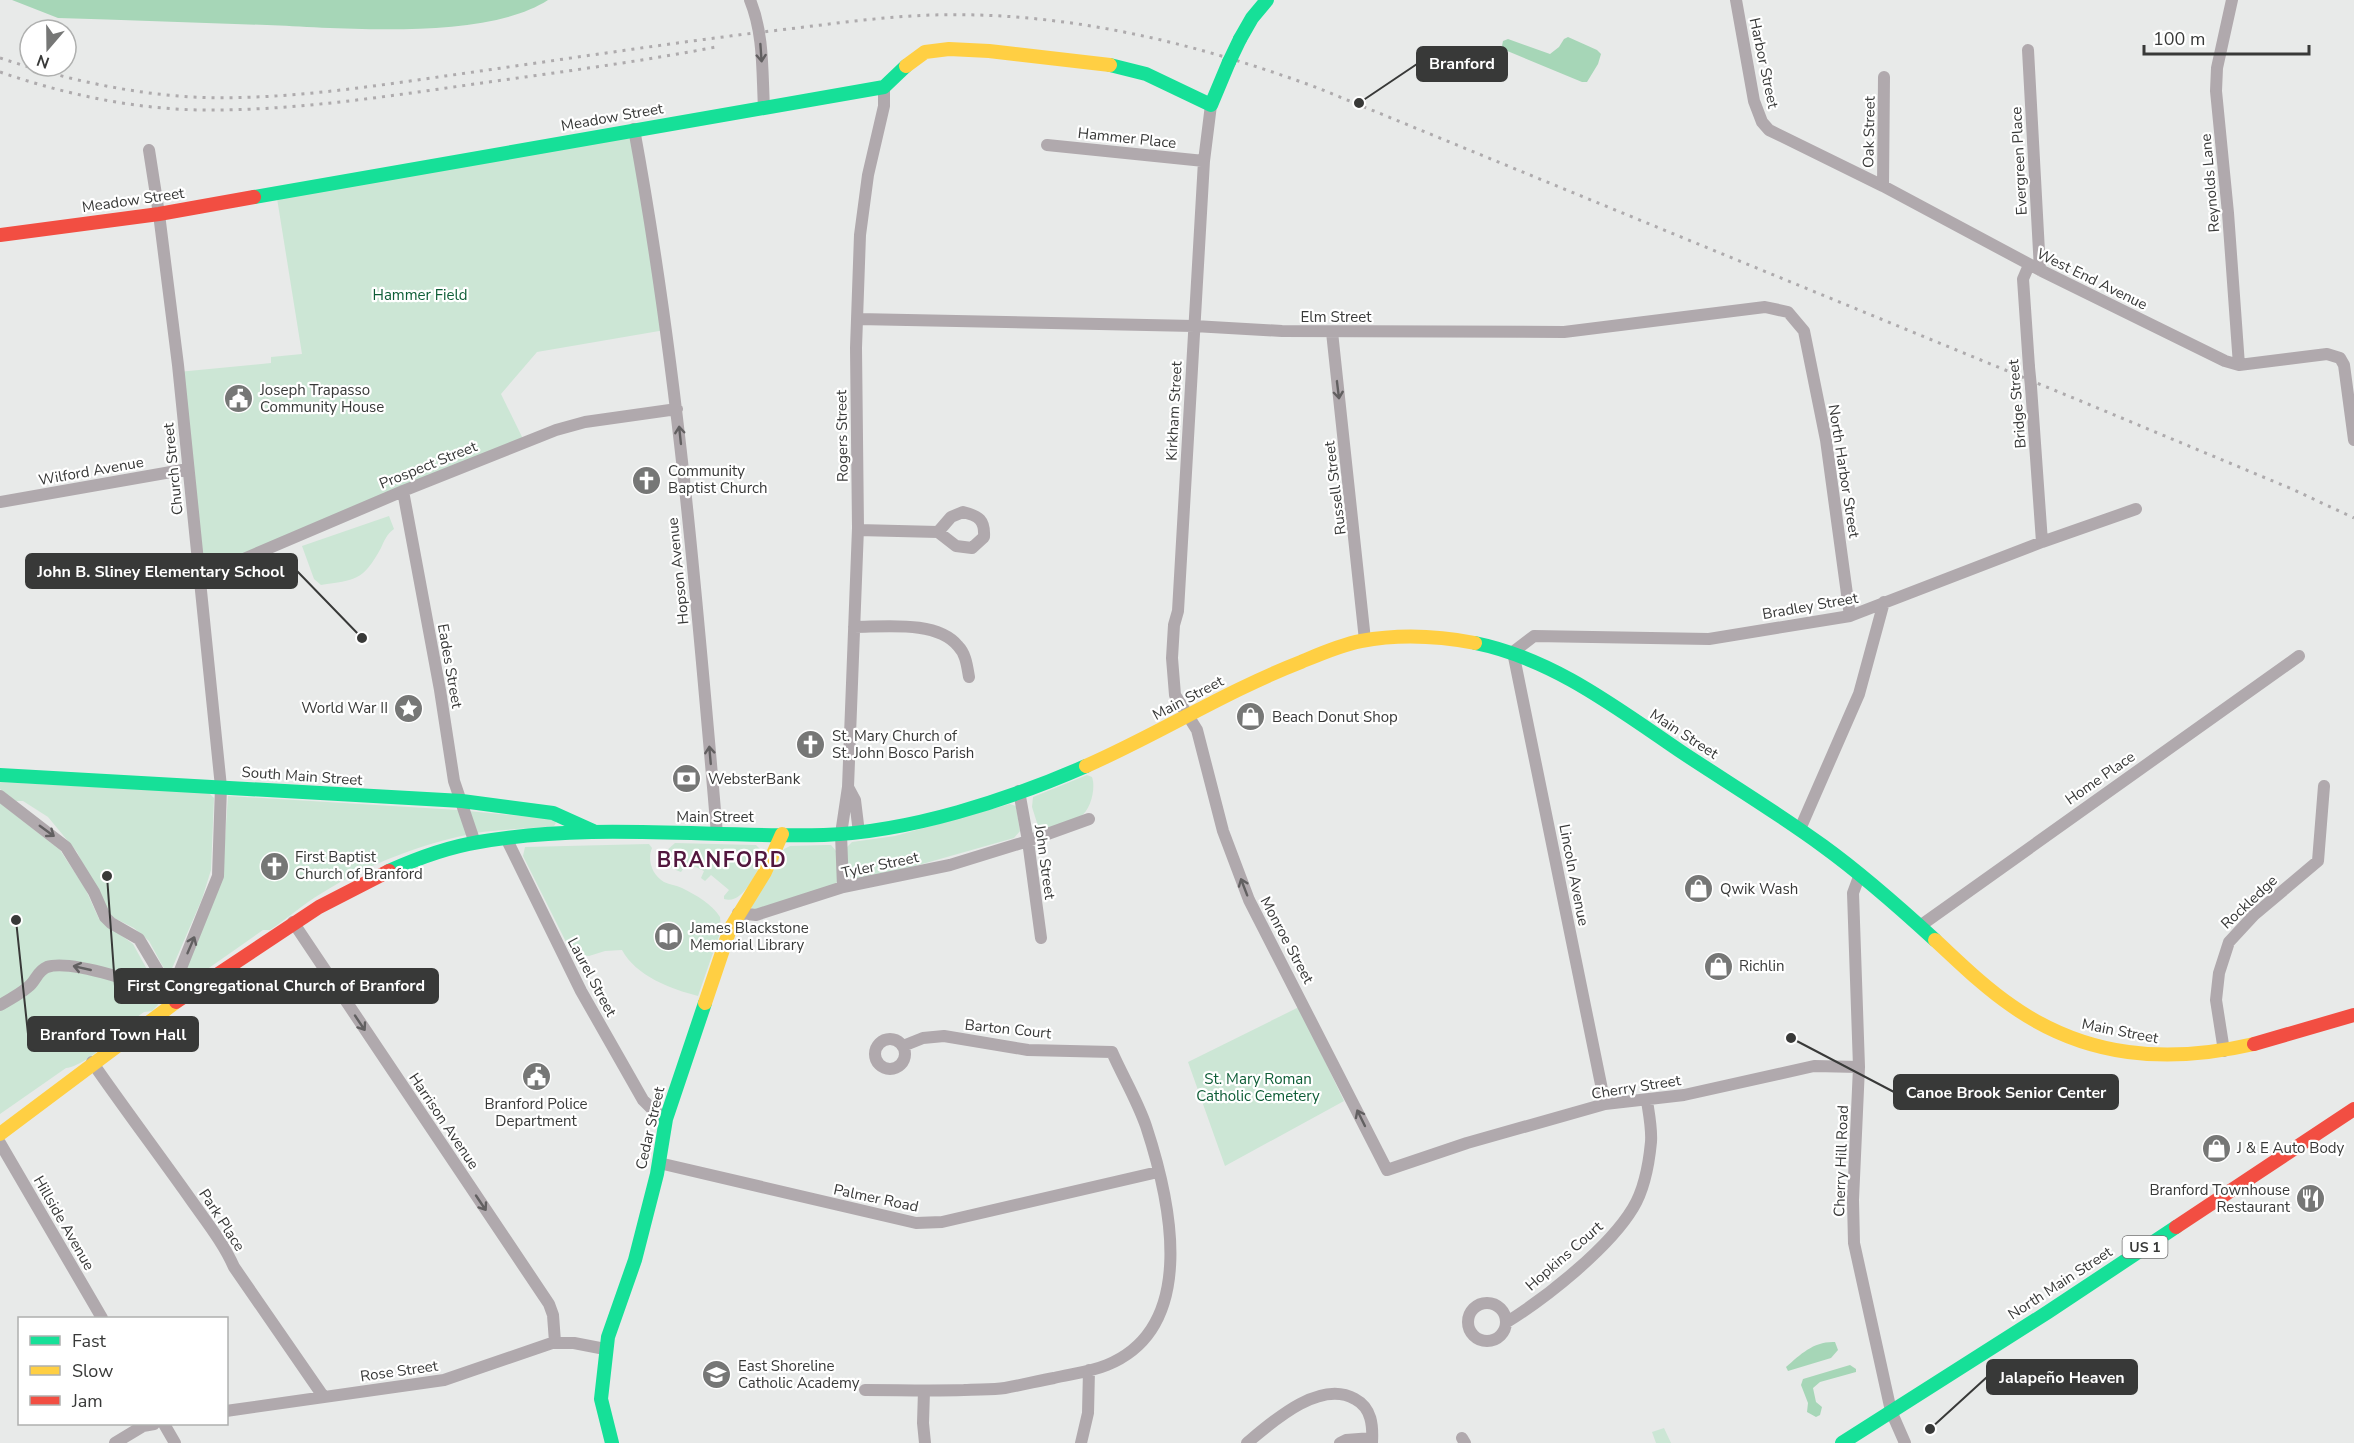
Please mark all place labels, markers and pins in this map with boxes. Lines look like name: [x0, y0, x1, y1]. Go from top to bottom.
callout: Branford: [1417, 47, 1507, 81]
place label: Joseph Trapasso Community House: [259, 380, 384, 417]
public building icon: Joseph Trapasso Community House: [223, 383, 255, 415]
place label: Community Baptist Church: [668, 461, 768, 498]
church icon: Community Baptist Church: [631, 464, 663, 496]
callout: John B. Sliney Elementary School: [26, 554, 297, 588]
place icon: World War II: [393, 692, 425, 724]
place label: World War II: [301, 698, 388, 718]
shop icon: Beach Donut Shop: [1235, 701, 1267, 733]
place label: Beach Donut Shop: [1272, 707, 1398, 727]
place label: St. Mary Church of St. John Bosco Parish: [832, 726, 974, 763]
church icon: St. Mary Church of St. John Bosco Parish: [795, 729, 827, 761]
bank icon: WebsterBank: [671, 763, 703, 795]
place label: WebsterBank: [708, 769, 801, 789]
place label: First Baptist Church of Branford: [295, 847, 423, 884]
church icon: First Baptist Church of Branford: [258, 850, 290, 882]
shop icon: Qwik Wash: [1683, 873, 1715, 905]
place label: Qwik Wash: [1720, 879, 1798, 899]
place label: James Blackstone Memorial Library: [689, 918, 809, 955]
library icon: James Blackstone Memorial Library: [653, 921, 685, 953]
shop icon: Richlin: [1702, 950, 1734, 982]
place label: Richlin: [1739, 956, 1784, 976]
callout: First Congregational Church of Branford: [115, 969, 438, 1003]
callout: Branford Town Hall: [28, 1017, 198, 1051]
public building icon: Branford Police Department: [520, 1061, 552, 1093]
callout: Canoe Brook Senior Center: [1894, 1075, 2118, 1109]
place label: Branford Police Department: [484, 1094, 588, 1131]
shop icon: J & E Auto Body: [2200, 1132, 2232, 1164]
place label: J & E Auto Body: [2236, 1138, 2345, 1158]
place label: Branford Townhouse Restaurant: [2149, 1180, 2291, 1217]
restaurant icon: Branford Townhouse Restaurant: [2295, 1183, 2327, 1215]
place label: East Shoreline Catholic Academy: [738, 1356, 860, 1393]
school or university icon: East Shoreline Catholic Academy: [701, 1359, 733, 1391]
callout: Jalapeño Heaven: [1987, 1360, 2137, 1394]

